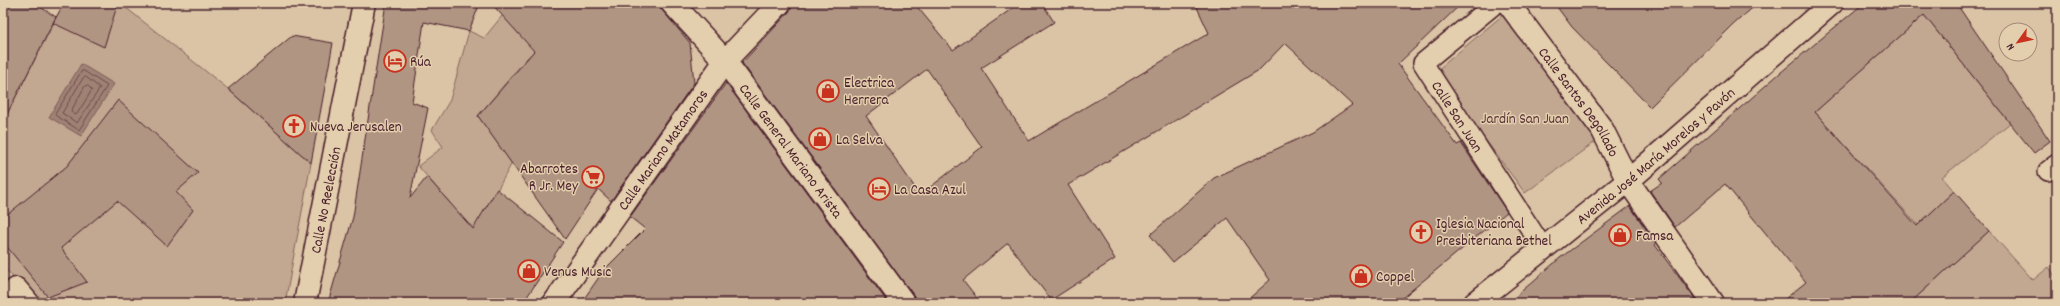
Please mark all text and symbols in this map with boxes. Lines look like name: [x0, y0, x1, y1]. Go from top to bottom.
north arrow: [1998, 22, 2038, 62]
text: N: [2003, 39, 2019, 53]
street label: Calle Santos Degollado: [1532, 43, 1623, 162]
hotel icon: Rúa: [382, 48, 408, 74]
place label: Rúa: [410, 52, 432, 74]
place label: Electrica Herrera: [844, 73, 895, 112]
street label: Calle San Juan: [1424, 77, 1487, 158]
shop icon: Electrica Herrera: [815, 78, 841, 104]
street label: Calle General Mariano Arista: [732, 80, 847, 225]
street label: Avenida José María Morelos y Pavón: [1572, 83, 1741, 231]
street label: Calle Mariano Matamoros: [614, 85, 715, 216]
park label: Jardín San Juan: [1481, 109, 1569, 131]
church icon: Nueva Jerusalen: [281, 113, 307, 139]
place label: Nueva Jerusalen: [310, 117, 402, 139]
shop icon: La Selva: [807, 126, 833, 152]
place label: La Selva: [836, 130, 884, 152]
street label: Calle No Reelección: [306, 145, 348, 256]
place label: Abarrotes R Jr. Mey: [520, 159, 579, 198]
supermarket icon: Abarrotes R Jr. Mey: [580, 164, 606, 190]
hotel icon: La Casa Azul: [866, 176, 892, 202]
place label: La Casa Azul: [894, 180, 966, 202]
place label: Iglesia Nacional Presbiteriana Bethel: [1436, 214, 1552, 253]
church icon: Iglesia Nacional Presbiteriana Bethel: [1408, 219, 1434, 245]
shop icon: Famsa: [1607, 222, 1633, 248]
place label: Famsa: [1636, 226, 1674, 248]
shop icon: Venus Music: [516, 258, 542, 284]
place label: Venus Music: [544, 262, 611, 284]
shop icon: Coppel: [1348, 263, 1374, 289]
place label: Coppel: [1376, 267, 1415, 289]

